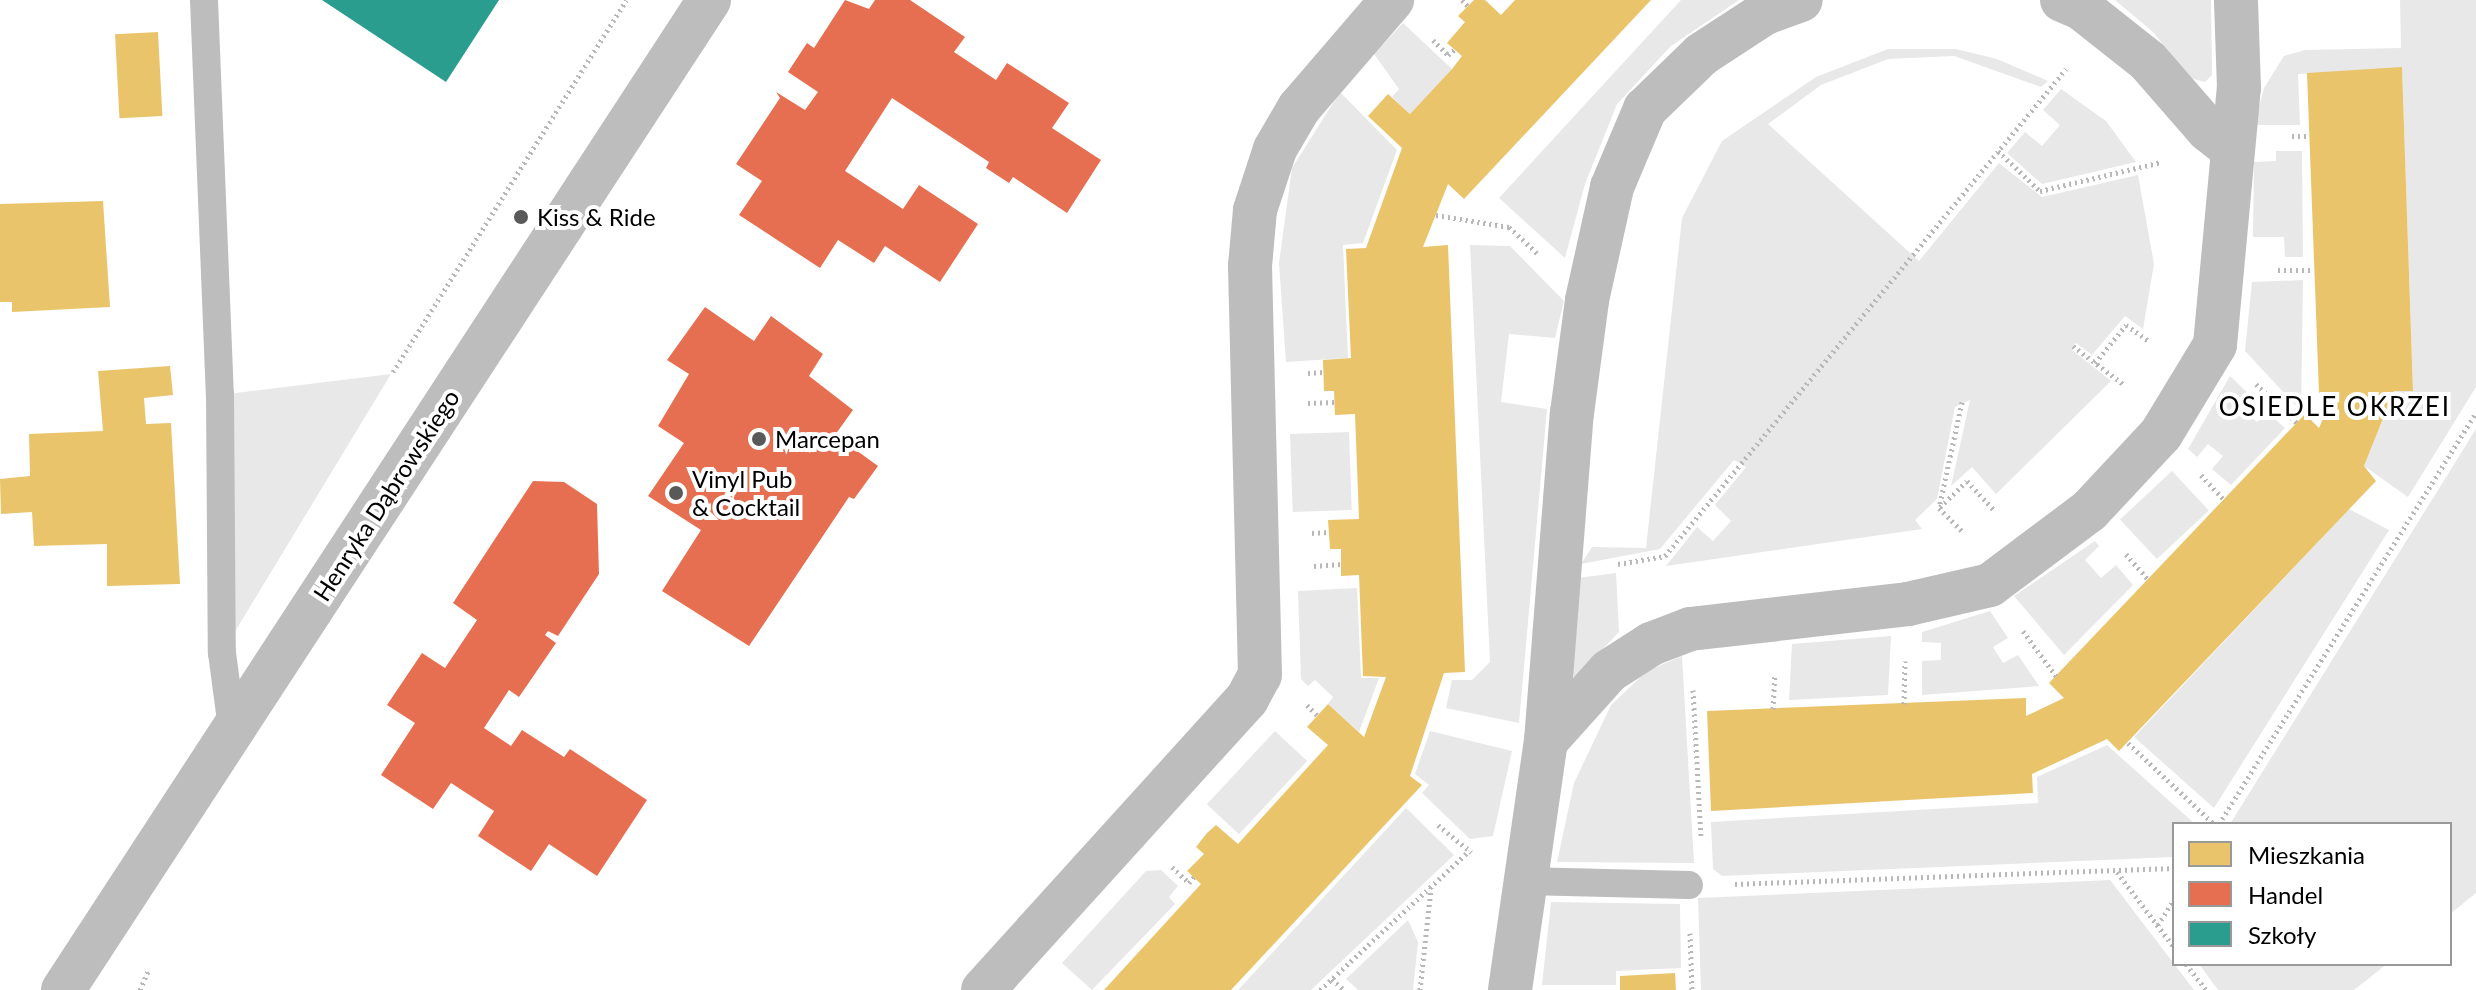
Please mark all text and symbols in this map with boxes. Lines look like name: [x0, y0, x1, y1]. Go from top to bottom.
place label: Kiss & Ride: [537, 203, 656, 231]
marker: Kiss & Ride: [512, 208, 530, 226]
street label: Henryka Dąbrowskiego: [307, 384, 465, 606]
district label: OSIEDLE OKRZEI: [2219, 391, 2451, 423]
place label: Marcepan: [775, 425, 880, 453]
marker: Marcepan: [750, 430, 768, 448]
place label: Vinyl Pub & Cocktail: [692, 465, 800, 521]
marker: Vinyl Pub & Cocktail: [667, 484, 685, 502]
legend: [2172, 822, 2452, 966]
text: Mieszkania: [2248, 840, 2365, 869]
text: Handel: [2248, 880, 2323, 909]
text: Szkoły: [2248, 920, 2316, 949]

